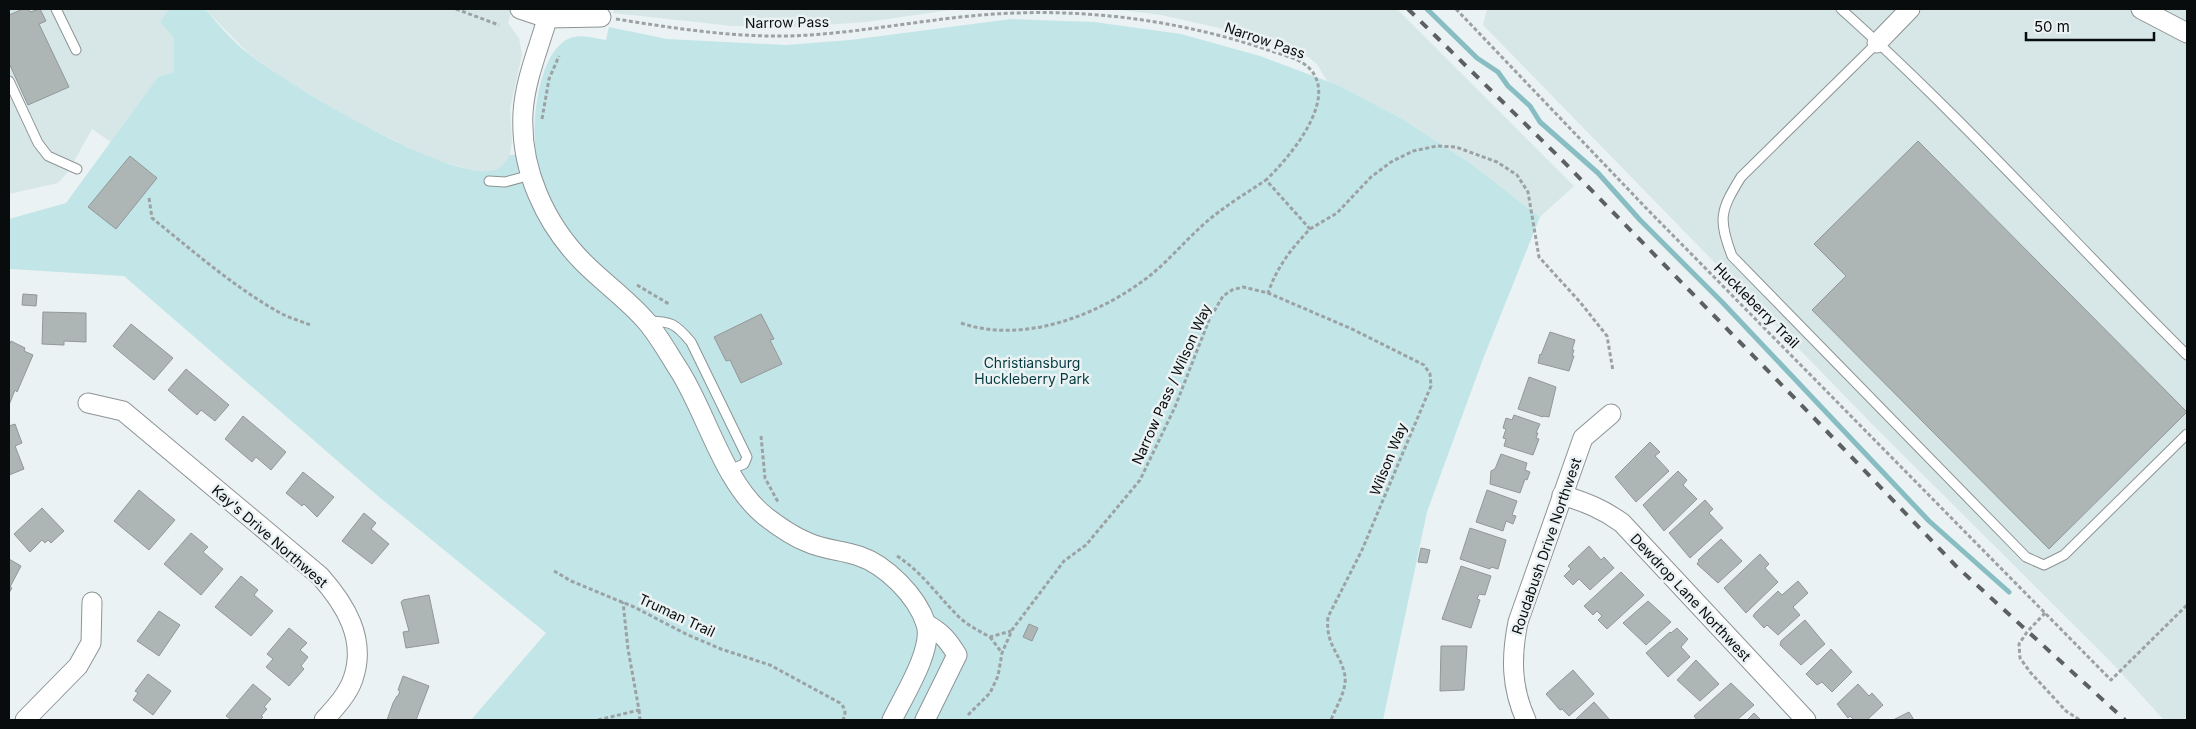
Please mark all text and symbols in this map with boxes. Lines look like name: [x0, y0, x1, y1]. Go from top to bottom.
scale bar: [2026, 10, 2154, 42]
street label: Narrow Pass: [745, 13, 829, 31]
text: 50 m: [2034, 17, 2070, 36]
street label: Narrow Pass: [1222, 18, 1308, 62]
street label: Huckleberry Trail: [1711, 259, 1803, 351]
street label: Narrow Pass / Wilson Way: [1128, 301, 1214, 467]
park label: Christiansburg Huckleberry Park: [974, 354, 1090, 387]
street label: Wilson Way: [1366, 420, 1410, 498]
street label: Roudabush Drive Northwest: [1508, 455, 1584, 637]
street label: Kay's Drive Northwest: [209, 481, 332, 591]
street label: Dewdrop Lane Northwest: [1627, 530, 1755, 665]
street label: Truman Trail: [636, 590, 718, 640]

